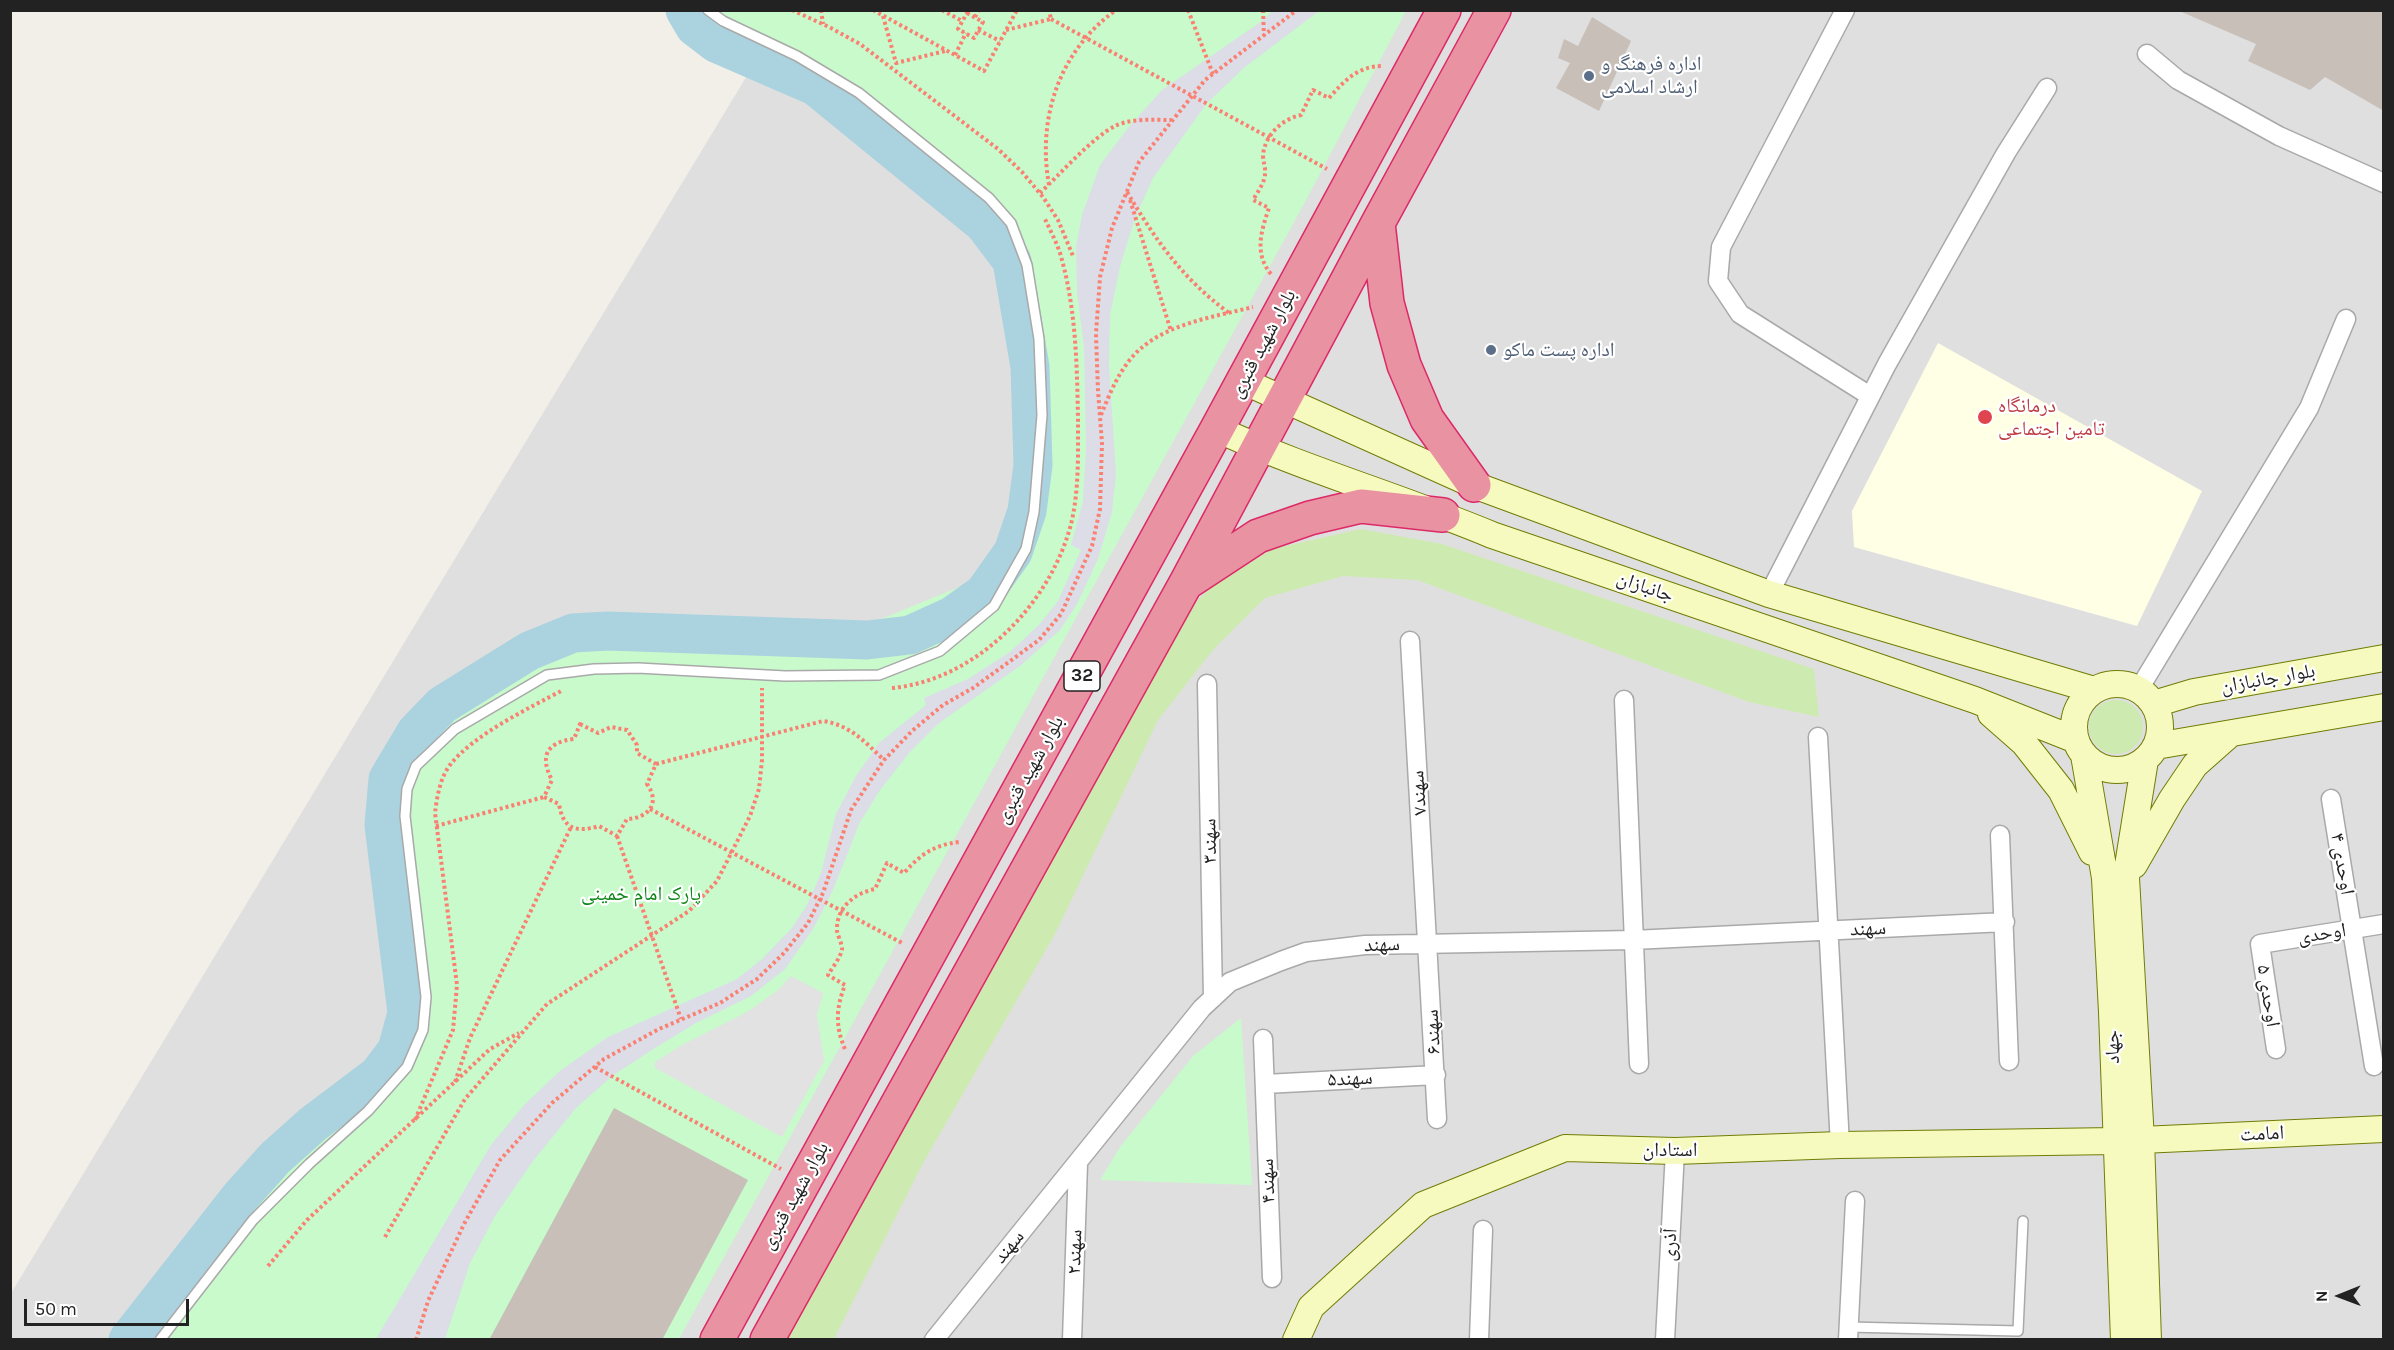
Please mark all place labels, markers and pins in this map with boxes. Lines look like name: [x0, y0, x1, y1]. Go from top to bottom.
place label: اداره فرهنگ و ارشاد اسلامی: [1601, 52, 1702, 99]
marker: اداره فرهنگ و ارشاد اسلامی: [1582, 69, 1596, 83]
place label: اداره پست ماکو: [1503, 338, 1614, 362]
marker: اداره پست ماکو: [1484, 343, 1498, 357]
place label: درمانگاه تامین اجتماعی: [1998, 394, 2105, 441]
marker: درمانگاه تامین اجتماعی: [1976, 408, 1994, 426]

